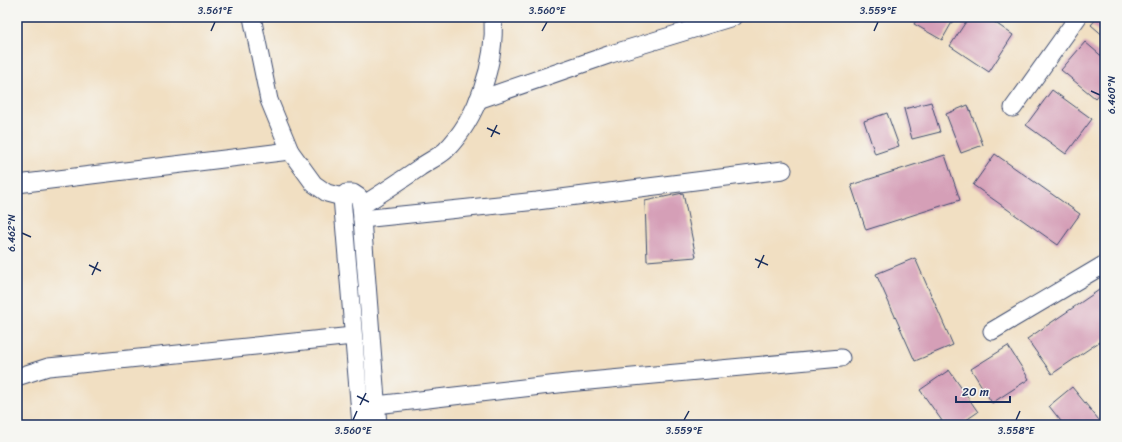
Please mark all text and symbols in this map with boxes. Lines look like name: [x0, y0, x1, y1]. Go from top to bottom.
text: 3.561°E: [198, 2, 234, 20]
text: 3.560°E: [529, 2, 567, 20]
text: 3.559°E: [860, 2, 898, 20]
text: 6.460°N: [1103, 76, 1121, 114]
text: 6.462°N: [3, 214, 21, 252]
scale bar: [956, 378, 1010, 404]
text: 20 m: [962, 381, 989, 403]
text: 3.560°E: [335, 422, 373, 440]
text: 3.559°E: [666, 422, 704, 440]
text: 3.558°E: [998, 422, 1036, 440]

